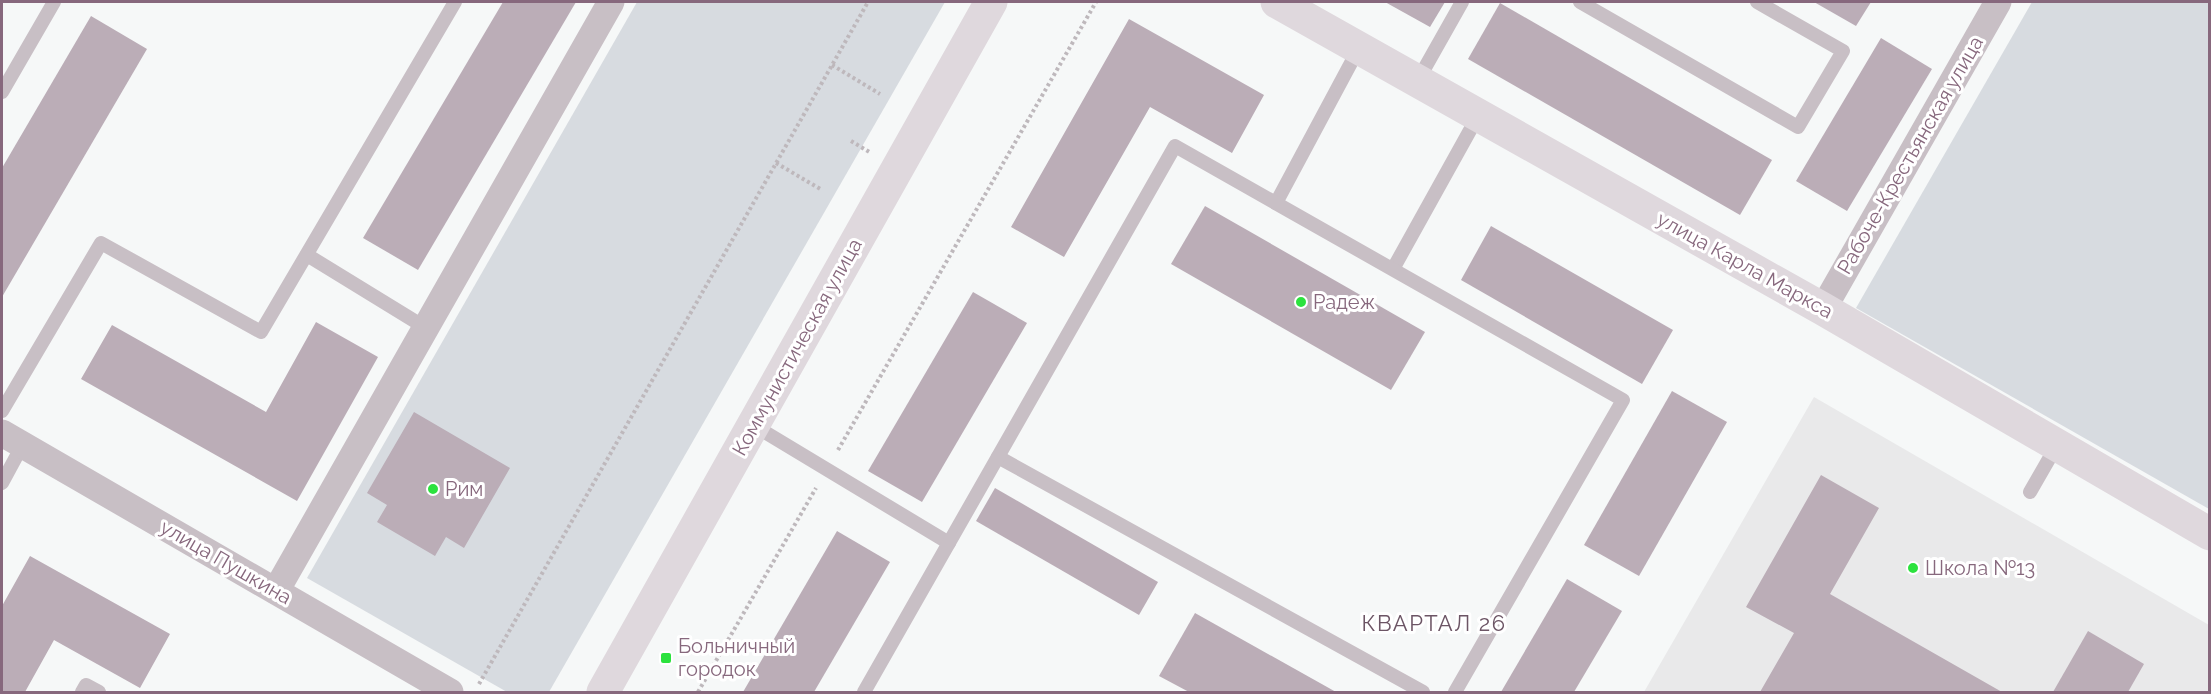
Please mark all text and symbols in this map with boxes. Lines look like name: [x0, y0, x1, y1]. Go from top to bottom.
street label: Рабоче-Крестьянская улица: [1832, 32, 1988, 278]
street label: улица Карла Маркса: [1653, 207, 1837, 323]
street label: Коммунистическая улица: [727, 234, 867, 460]
place label: Радеж: [1313, 290, 1376, 314]
marker: Радеж: [1294, 295, 1308, 309]
place label: Рим: [445, 477, 483, 501]
marker: Рим: [426, 482, 440, 496]
street label: улица Пушкина: [156, 515, 296, 609]
place label: Школа №13: [1925, 556, 2035, 580]
marker: Школа №13: [1906, 561, 1920, 575]
district label: КВАРТАЛ 26: [1362, 610, 1506, 636]
place label: Больничный городок: [678, 634, 795, 681]
marker: Больничный городок: [659, 651, 673, 665]

